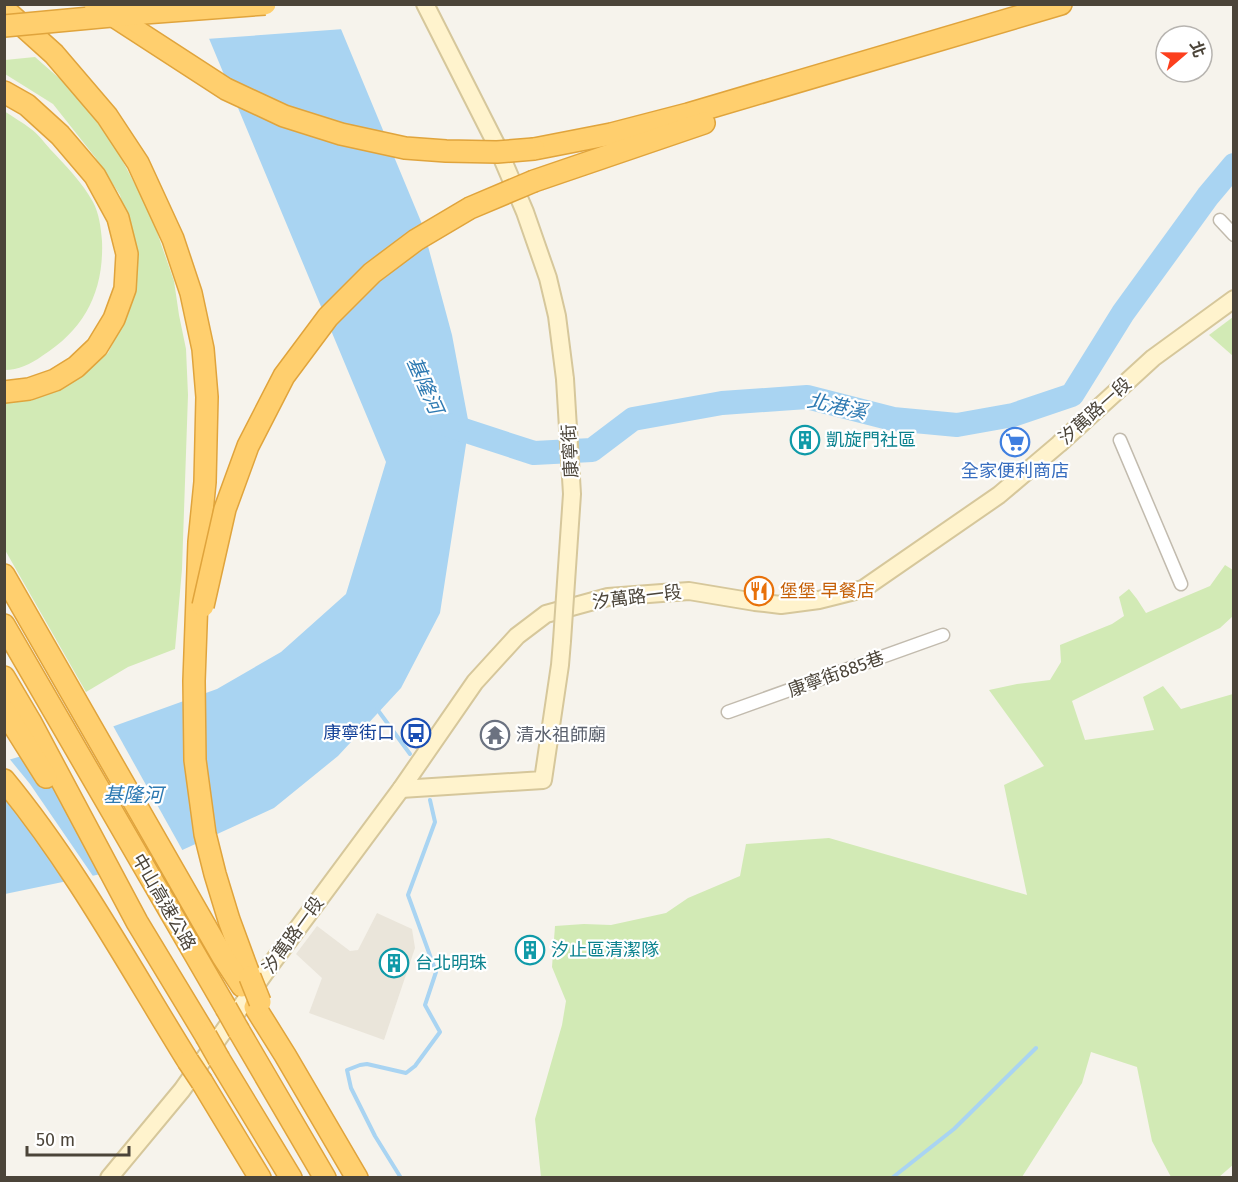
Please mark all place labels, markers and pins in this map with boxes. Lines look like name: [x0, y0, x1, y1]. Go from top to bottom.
building icon: 凱旋門社區: [789, 424, 821, 456]
supermarket icon: 全家便利商店: [999, 426, 1031, 458]
place label: 凱旋門社區: [826, 429, 916, 451]
place label: 全家便利商店: [961, 460, 1069, 482]
restaurant icon: 堡堡 早餐店: [743, 575, 775, 607]
place label: 堡堡 早餐店: [780, 580, 875, 602]
bus stop icon: 康寧街口: [400, 717, 432, 749]
temple icon: 清水祖師廟: [479, 719, 511, 751]
place label: 康寧街口: [323, 722, 395, 744]
place label: 清水祖師廟: [516, 724, 606, 746]
building icon: 汐止區清潔隊: [514, 934, 546, 966]
place label: 汐止區清潔隊: [551, 939, 659, 961]
building icon: 台北明珠: [378, 947, 410, 979]
place label: 台北明珠: [415, 952, 487, 974]

